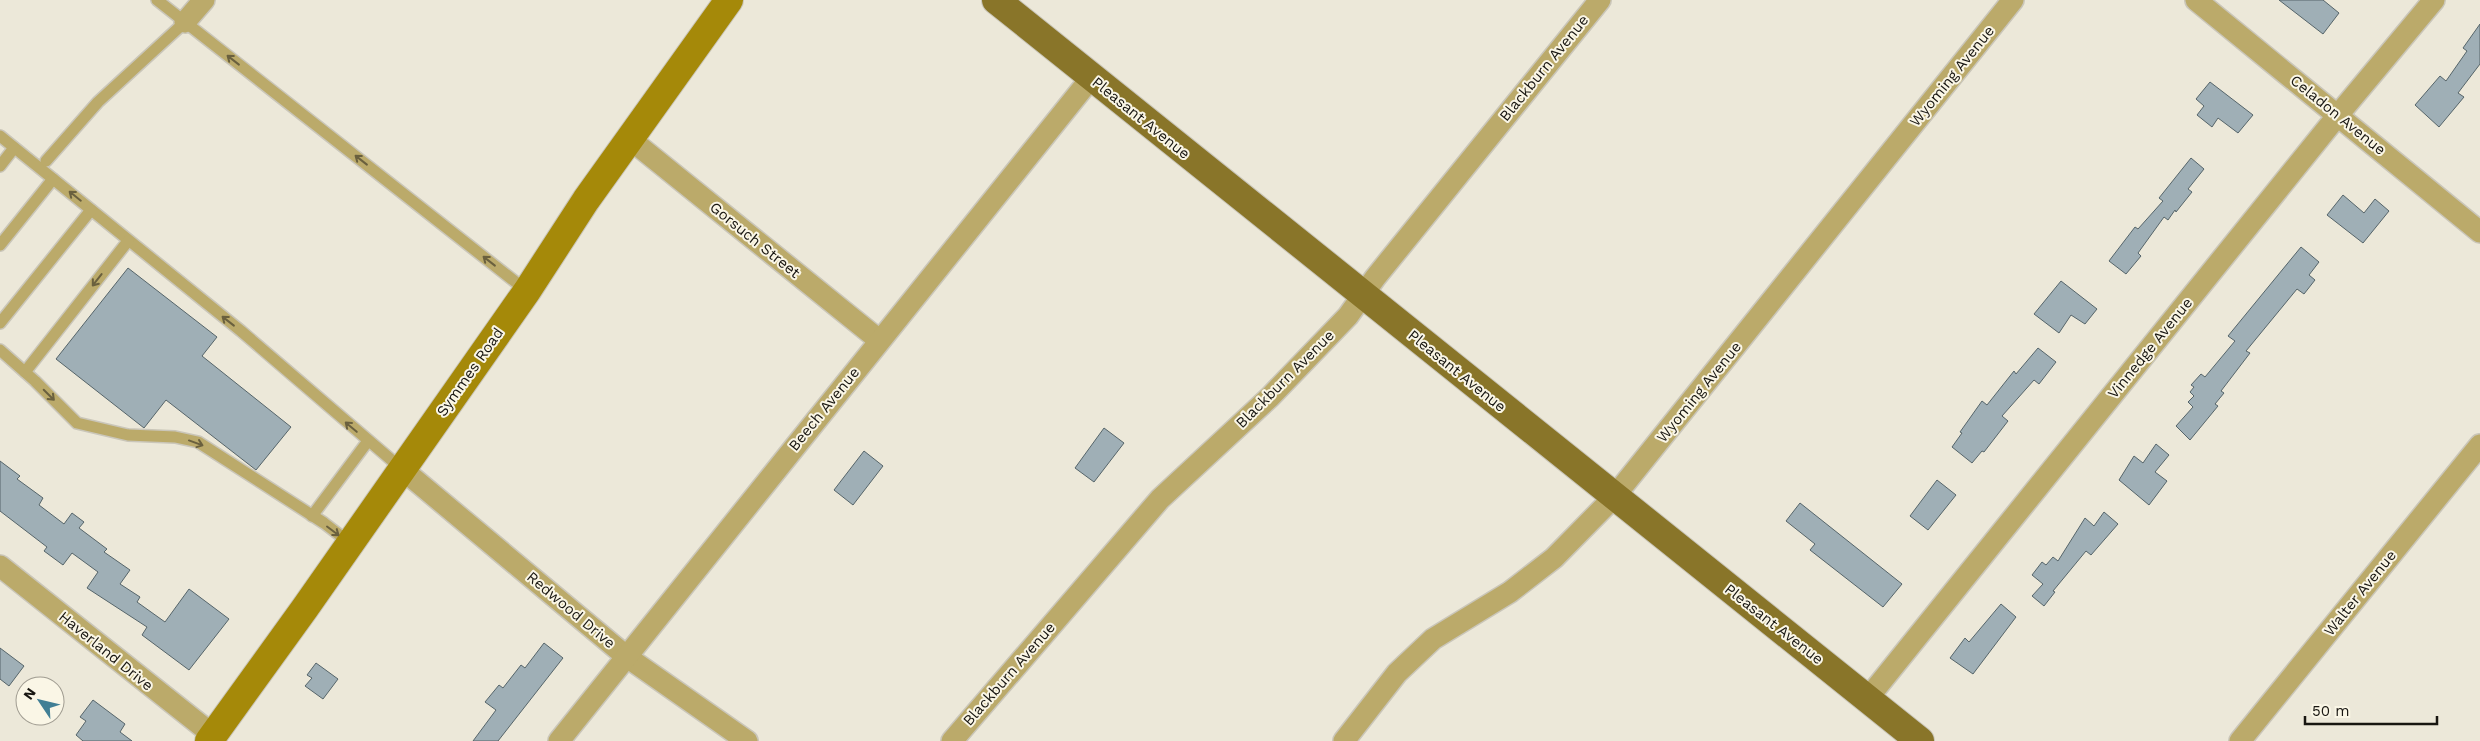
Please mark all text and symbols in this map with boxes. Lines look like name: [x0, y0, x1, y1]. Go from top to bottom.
street label: Blackburn Avenue: [1496, 11, 1592, 125]
street label: Wyoming Avenue: [1906, 22, 1998, 130]
one-way arrow: [227, 54, 240, 65]
street label: Celadon Avenue: [2287, 71, 2389, 159]
street label: Pleasant Avenue: [1089, 73, 1193, 163]
one-way arrow: [355, 155, 368, 166]
one-way arrow: [68, 191, 81, 202]
street label: Gorsuch Street: [706, 198, 804, 282]
one-way arrow: [483, 255, 496, 266]
one-way arrow: [92, 273, 103, 286]
street label: Vinnedge Avenue: [2104, 294, 2196, 402]
one-way arrow: [222, 315, 235, 326]
street label: Symmes Road: [433, 324, 507, 420]
street label: Blackburn Avenue: [1232, 326, 1338, 432]
street label: Pleasant Avenue: [1405, 326, 1509, 416]
street label: Wyoming Avenue: [1653, 338, 1745, 446]
street label: Beech Avenue: [785, 364, 863, 454]
one-way arrow: [43, 388, 55, 401]
one-way arrow: [345, 421, 358, 432]
one-way arrow: [188, 439, 204, 448]
one-way arrow: [326, 525, 339, 536]
street label: Walter Avenue: [2320, 547, 2400, 639]
street label: Redwood Drive: [523, 568, 619, 652]
street label: Pleasant Avenue: [1721, 580, 1827, 668]
street label: Haverland Drive: [55, 608, 157, 694]
street label: Blackburn Avenue: [959, 619, 1059, 729]
north arrow: [15, 676, 65, 726]
text: N: [20, 685, 39, 702]
scale bar: [2305, 694, 2438, 726]
text: 50 m: [2312, 702, 2349, 720]

